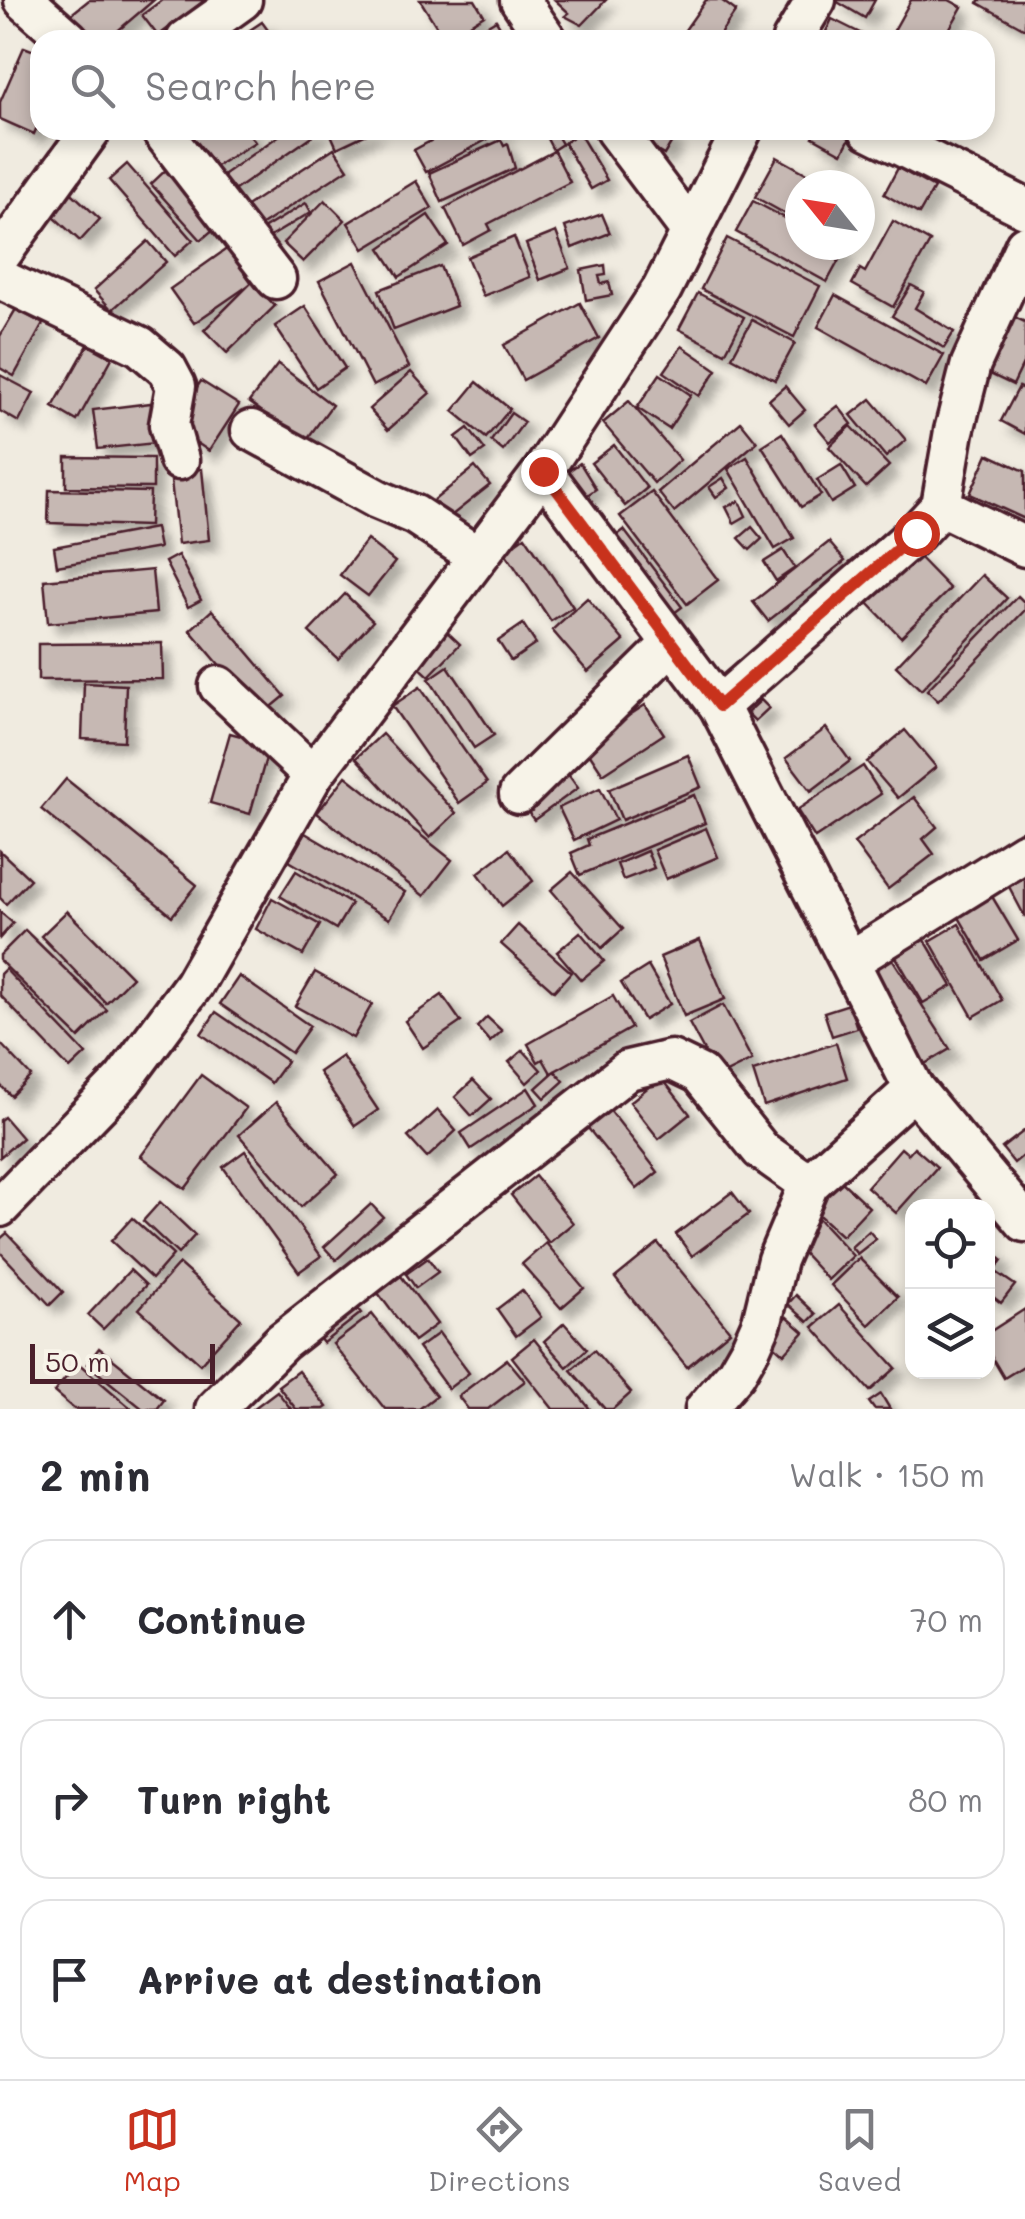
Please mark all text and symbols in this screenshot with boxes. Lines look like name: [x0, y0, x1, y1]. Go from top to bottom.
search box: [30, 30, 995, 140]
icon: search: [65, 58, 120, 113]
text: Search here: [145, 60, 376, 110]
north arrow: [785, 170, 875, 260]
route end: [521, 449, 567, 495]
route start: [894, 511, 940, 557]
map controls: [905, 1199, 995, 1379]
button: locate: [905, 1199, 995, 1289]
button: layers: [905, 1289, 995, 1379]
scale bar: [30, 1339, 215, 1384]
text: 50 m: [45, 1343, 110, 1379]
text: 2 min: [40, 1447, 150, 1502]
text: Walk · 150 m: [789, 1453, 985, 1495]
icon: ahead: [42, 1592, 97, 1647]
text: Continue: [137, 1594, 306, 1644]
text: 70 m: [910, 1598, 983, 1640]
icon: right: [42, 1772, 97, 1827]
text: Turn right: [137, 1774, 331, 1824]
text: 80 m: [908, 1778, 983, 1820]
icon: arrive: [42, 1952, 97, 2007]
text: Arrive at destination: [137, 1954, 542, 2004]
tab: Map: [124, 2102, 181, 2198]
tab: Directions: [428, 2102, 571, 2198]
tab: Saved: [818, 2102, 901, 2198]

